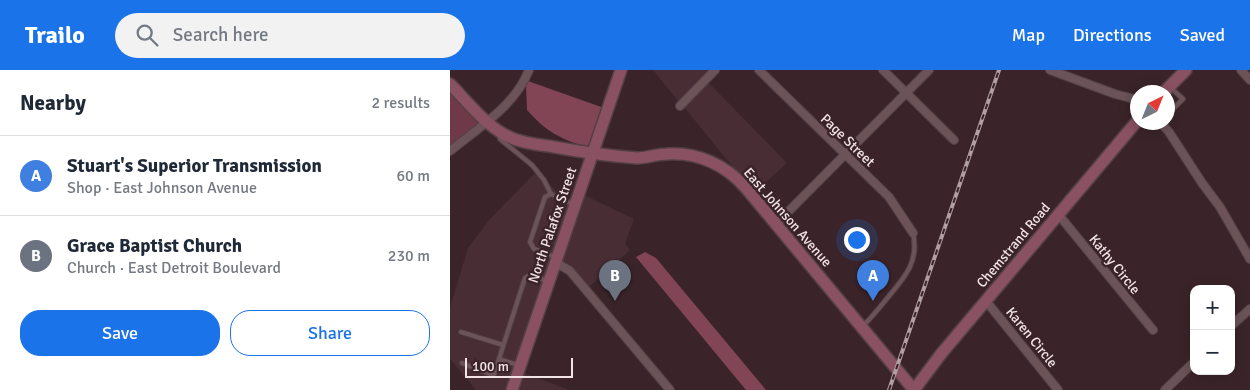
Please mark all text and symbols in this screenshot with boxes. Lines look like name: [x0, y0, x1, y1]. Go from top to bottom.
search box: [115, 13, 465, 58]
text: Trailo: [25, 20, 85, 50]
icon: search: [133, 21, 161, 49]
text: Search here: [173, 23, 269, 47]
text: Map: [1012, 24, 1045, 46]
text: Directions: [1073, 24, 1152, 46]
text: Saved: [1180, 24, 1225, 46]
north arrow: [1130, 85, 1175, 130]
text: Nearby: [20, 90, 86, 116]
text: 2 results: [371, 93, 430, 113]
street label: Page Street: [817, 110, 878, 170]
text: Stuart's Superior Transmission: [67, 154, 322, 178]
street label: East Johnson Avenue: [740, 164, 835, 270]
street label: North Palafox Street: [525, 165, 580, 285]
text: A: [31, 166, 41, 186]
text: 60 m: [396, 166, 430, 186]
text: Shop · East Johnson Avenue: [67, 178, 257, 198]
street label: Chemstrand Road: [973, 199, 1054, 291]
your location: [844, 227, 870, 253]
street label: Kathy Circle: [1085, 231, 1144, 298]
text: Grace Baptist Church: [67, 234, 242, 258]
text: B: [31, 246, 41, 266]
text: 230 m: [388, 246, 430, 266]
text: Church · East Detroit Boulevard: [67, 258, 281, 278]
pin: B: [599, 260, 631, 301]
pin: A: [857, 260, 889, 301]
map controls: [1190, 285, 1235, 375]
button: +: [1190, 285, 1235, 330]
street label: Karen Circle: [1002, 304, 1061, 371]
button: Save: [20, 310, 220, 356]
button: Share: [230, 310, 430, 356]
button: −: [1190, 330, 1235, 375]
scale bar: [465, 355, 572, 378]
text: 100 m: [472, 358, 509, 375]

